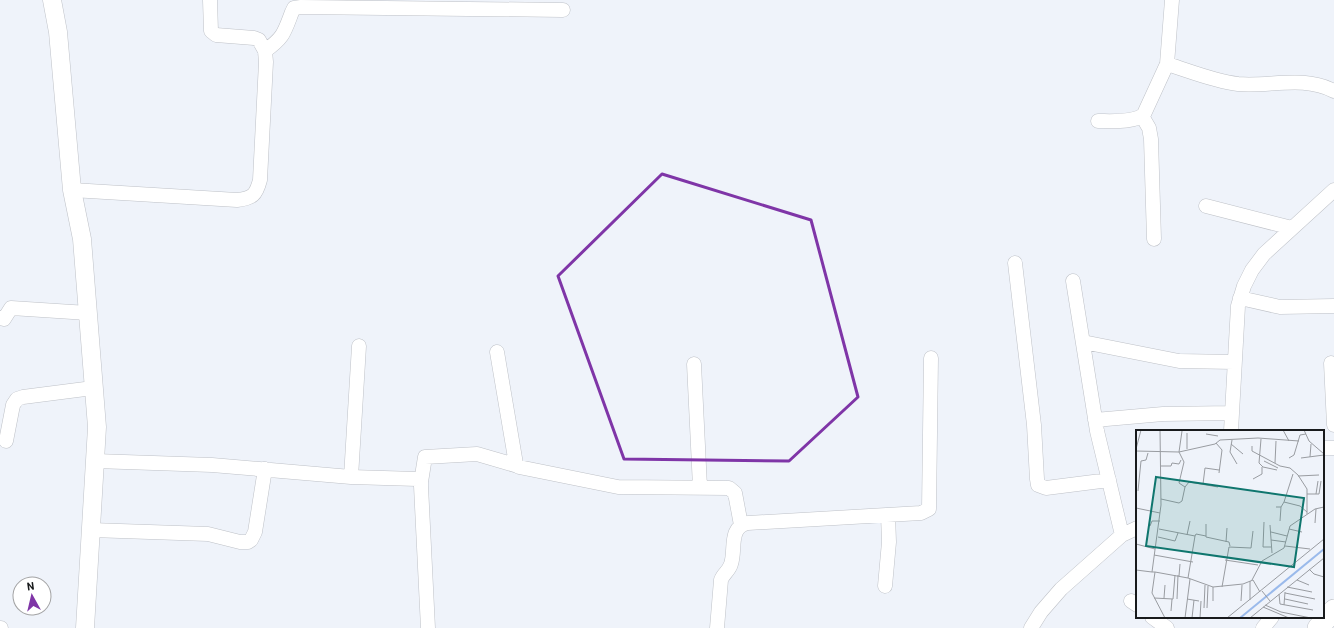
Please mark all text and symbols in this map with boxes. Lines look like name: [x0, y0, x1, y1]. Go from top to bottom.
inset map: [1136, 430, 1324, 618]
north arrow: [12, 576, 52, 616]
text: N: [26, 579, 35, 593]

